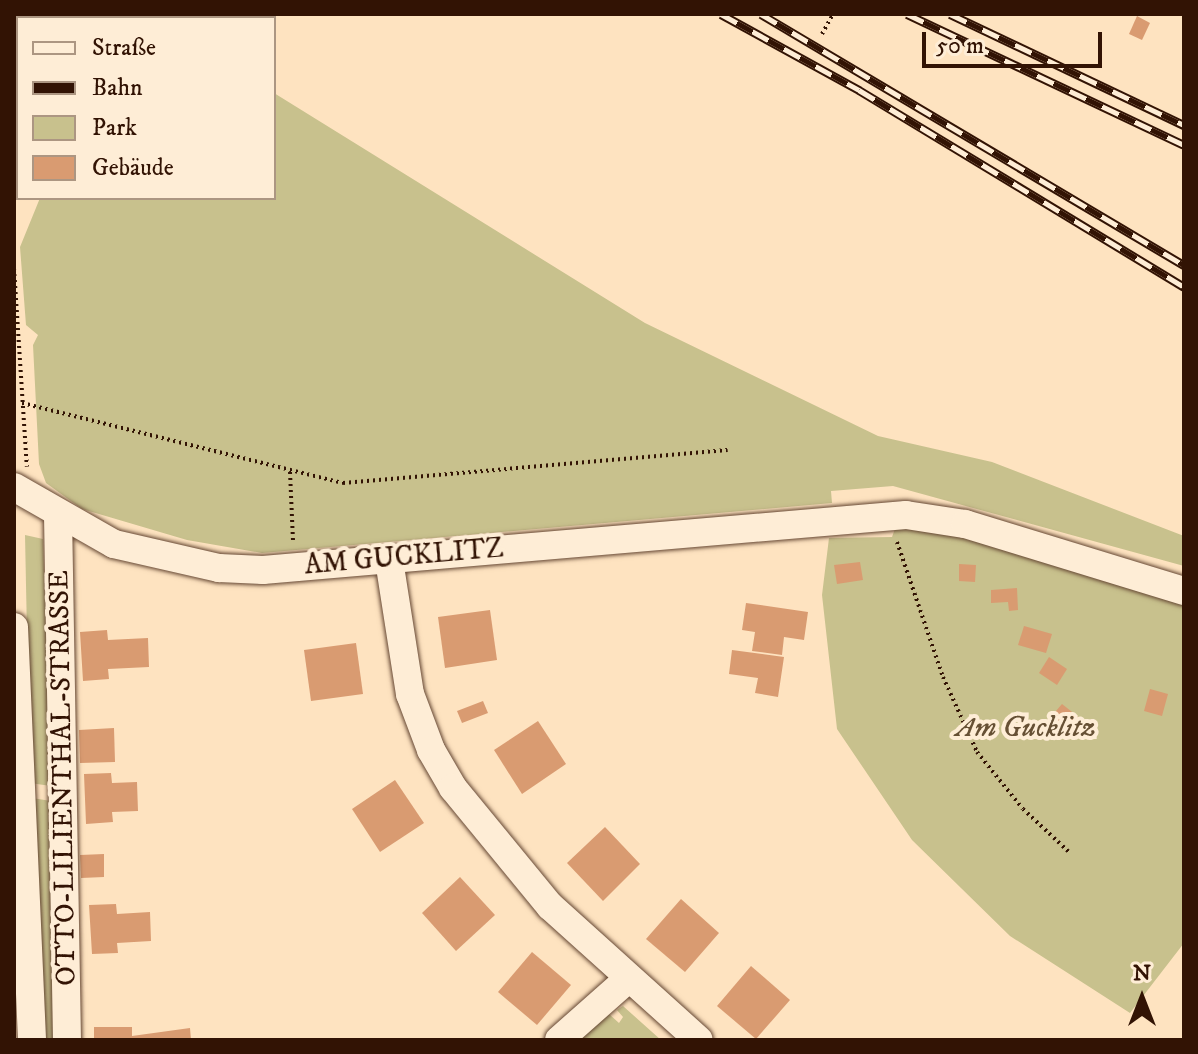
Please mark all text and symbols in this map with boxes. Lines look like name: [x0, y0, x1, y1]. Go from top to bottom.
legend: [16, 16, 276, 200]
scale bar: [926, 16, 1106, 66]
text: 50 m: [936, 31, 984, 61]
text: Straße: [92, 33, 156, 63]
text: Bahn: [92, 73, 143, 103]
text: Park: [92, 113, 137, 143]
text: Gebäude: [92, 153, 174, 183]
street label: AM GUCKLITZ: [303, 532, 505, 582]
street label: OTTO-LILIENTHAL-STRASSE: [43, 570, 83, 986]
park label: Am Gucklitz: [956, 711, 1096, 745]
north arrow: [1102, 958, 1182, 1038]
text: N: [1133, 960, 1151, 987]

